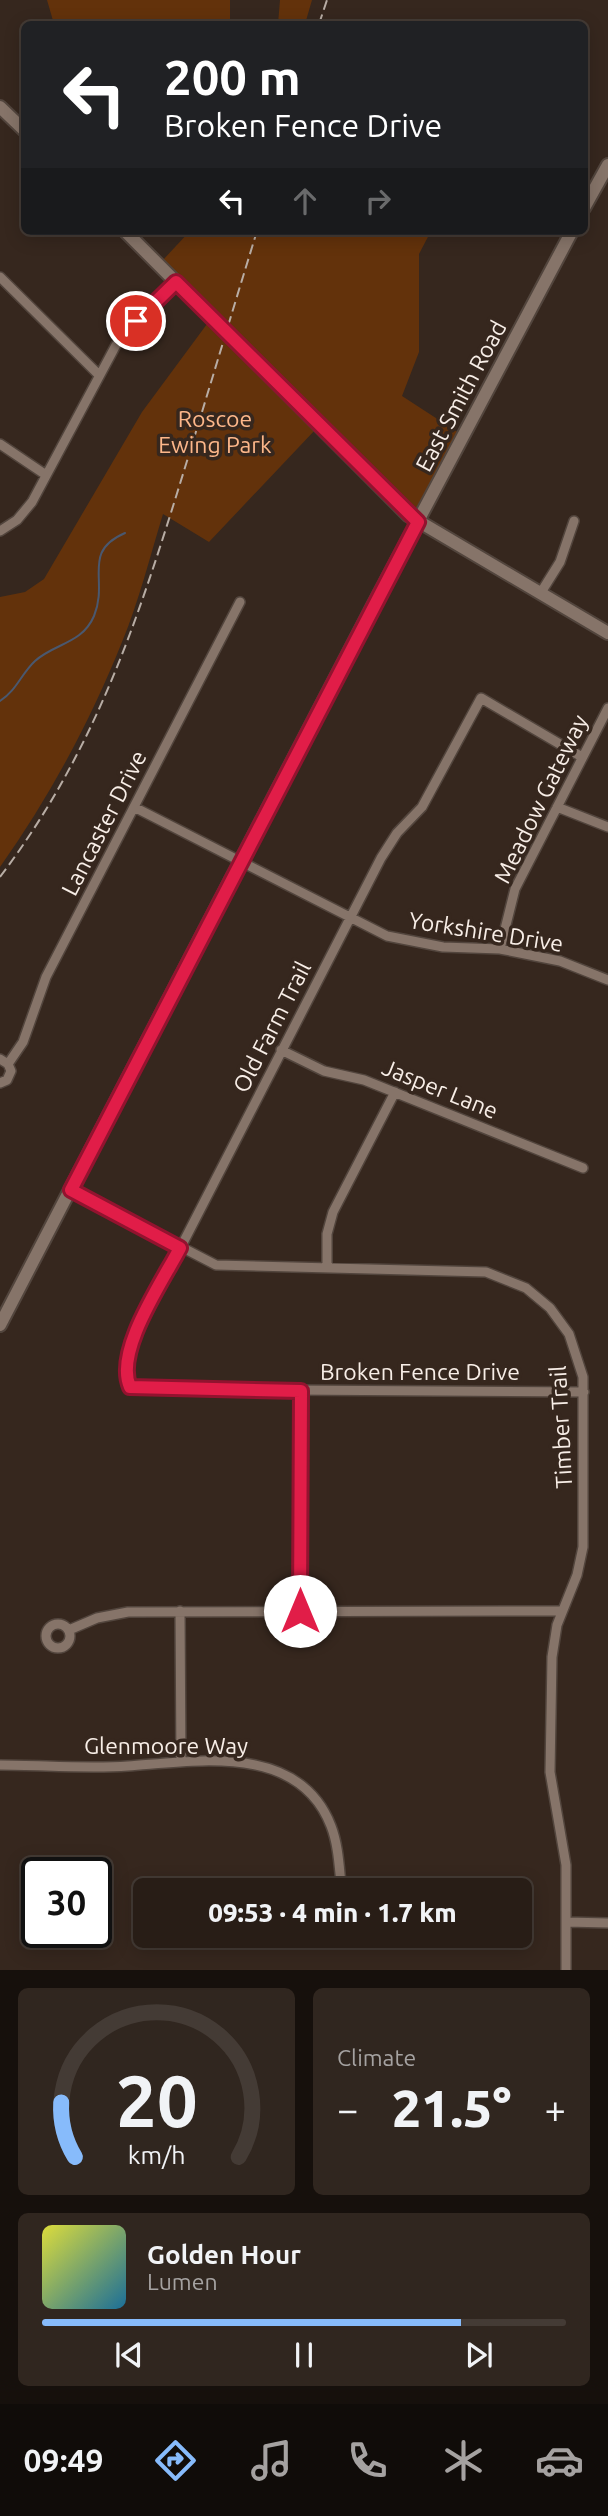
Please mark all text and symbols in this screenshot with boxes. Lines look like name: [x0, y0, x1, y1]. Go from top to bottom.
icon: left: [49, 49, 140, 140]
text: 200 m: [164, 49, 301, 104]
text: Broken Fence Drive: [164, 107, 442, 143]
icon: left: [213, 182, 251, 220]
icon: ahead: [286, 182, 324, 220]
icon: right: [359, 182, 397, 220]
pin: [106, 291, 166, 351]
icon: arrive: [117, 302, 155, 340]
street label: East Smith Road: [410, 316, 511, 475]
park label: Roscoe Ewing Park: [158, 406, 272, 457]
street label: Meadow Gateway: [489, 711, 592, 887]
street label: Lancaster Drive: [56, 746, 151, 899]
street label: Yorkshire Drive: [407, 907, 565, 956]
street label: Old Farm Trail: [228, 957, 315, 1096]
street label: Jasper Lane: [379, 1054, 502, 1123]
street label: Broken Fence Drive: [320, 1359, 520, 1384]
street label: Timber Trail: [545, 1365, 576, 1489]
position arrow: [263, 1574, 337, 1648]
street label: Glenmoore Way: [84, 1733, 248, 1758]
speed limit sign: 30: [21, 1857, 112, 1948]
text: 09:53 · 4 min · 1.7 km: [208, 1898, 457, 1927]
text: Climate: [337, 2045, 416, 2070]
text: 20: [115, 2060, 198, 2142]
text: 21.5°: [392, 2079, 511, 2137]
text: −: [337, 2088, 358, 2130]
text: +: [545, 2088, 566, 2130]
text: km/h: [128, 2141, 185, 2169]
text: Golden Hour: [147, 2240, 301, 2269]
text: Lumen: [147, 2269, 218, 2294]
icon: previous: [110, 2336, 148, 2374]
icon: pause: [285, 2336, 323, 2374]
icon: next: [460, 2336, 498, 2374]
icon: directions: [151, 2436, 200, 2485]
icon: music: [247, 2436, 296, 2485]
icon: phone: [343, 2436, 392, 2485]
icon: climate: [439, 2436, 488, 2485]
icon: car: [535, 2436, 584, 2485]
text: 09:49: [24, 2442, 104, 2478]

